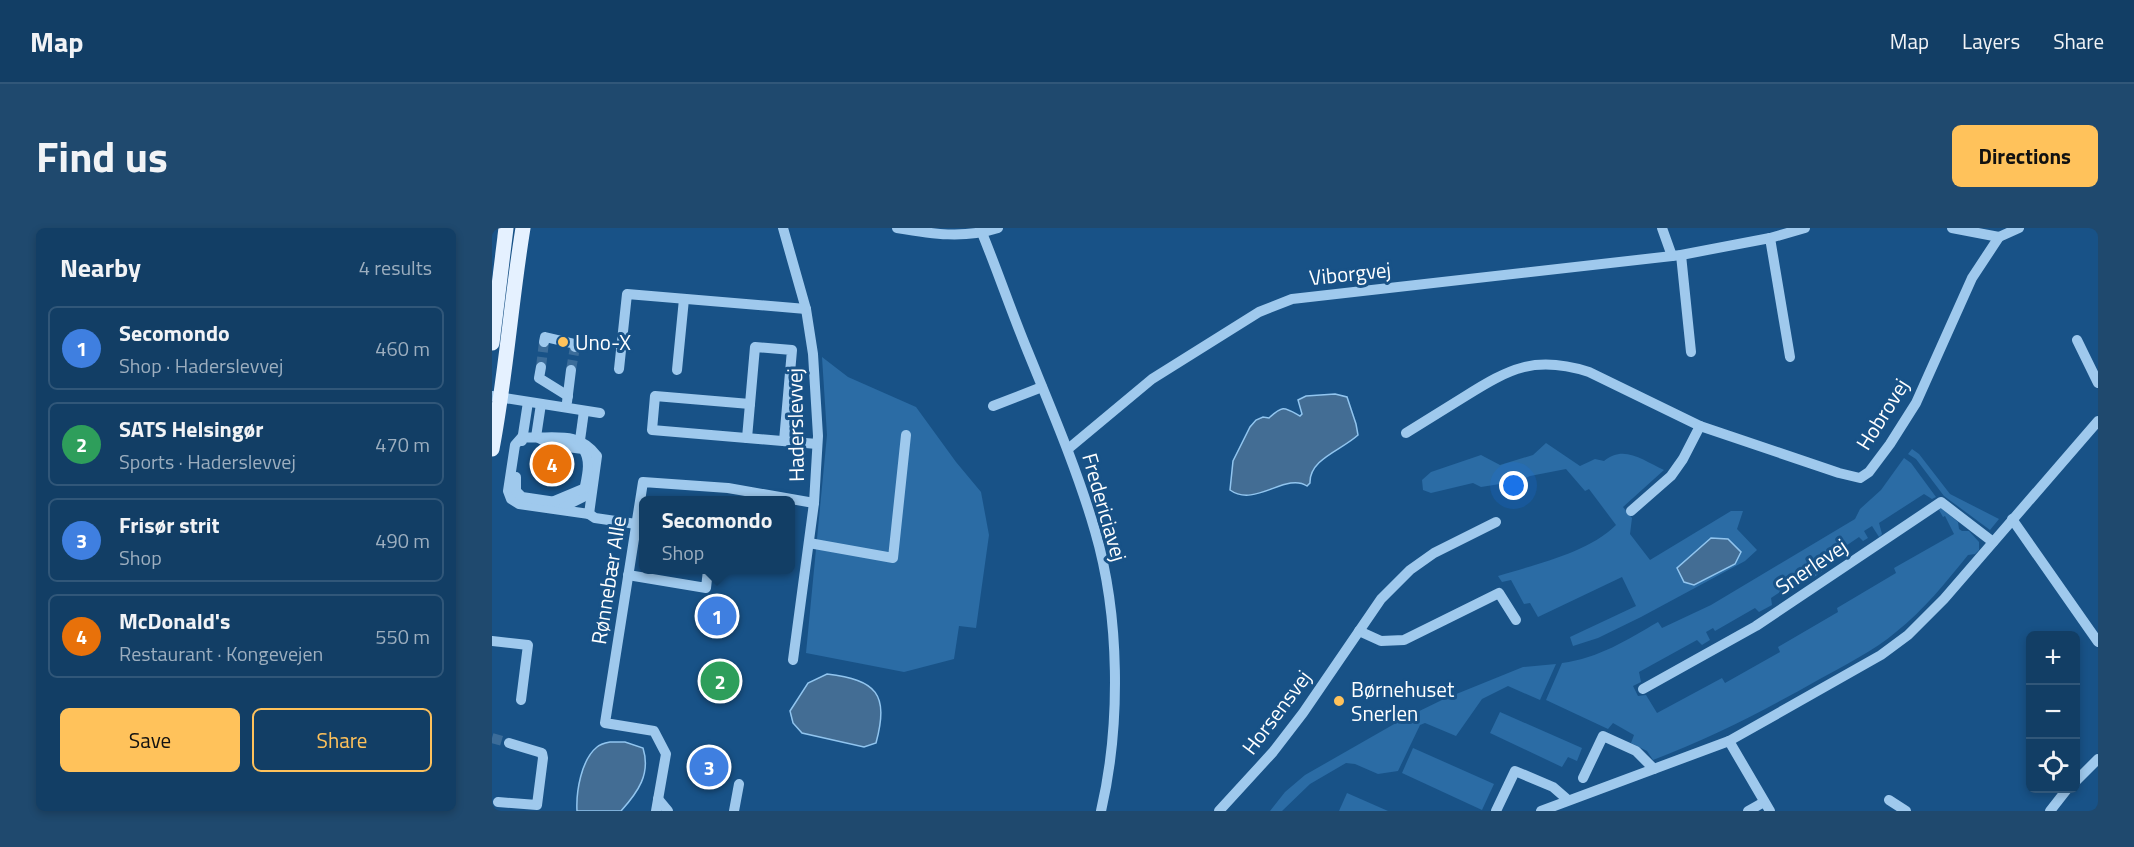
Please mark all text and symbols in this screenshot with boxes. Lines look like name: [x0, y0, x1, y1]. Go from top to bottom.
text: Map: [30, 20, 84, 63]
text: Map: [1890, 25, 1929, 57]
text: Layers: [1962, 25, 2020, 57]
text: Share: [2053, 25, 2104, 57]
text: Find us: [36, 124, 168, 188]
button: Directions: [1952, 125, 2098, 187]
text: Nearby: [60, 248, 141, 287]
text: 4 results: [359, 252, 432, 283]
street label: Viborgvej: [1308, 253, 1392, 293]
text: Secomondo: [119, 316, 230, 350]
place label: Uno-X: [575, 326, 631, 358]
text: 1: [76, 333, 87, 364]
text: 460 m: [375, 333, 430, 364]
marker: Uno-X: [556, 335, 570, 349]
text: Shop · Haderslevvej: [119, 350, 283, 381]
street label: Haderslevvej: [778, 368, 812, 482]
street label: Hobrovej: [1847, 372, 1917, 456]
text: SATS Helsingør: [119, 412, 263, 446]
text: 2: [76, 429, 87, 460]
text: 470 m: [375, 429, 430, 460]
pin: 4: [532, 442, 572, 486]
text: Sports · Haderslevvej: [119, 446, 296, 477]
street label: Fredericiavej: [1074, 449, 1136, 565]
your location: [1499, 471, 1528, 500]
popup: [639, 496, 795, 574]
text: Secomondo: [662, 503, 772, 537]
text: Frisør strit: [119, 508, 220, 542]
street label: Rønnebær Alle: [582, 513, 634, 647]
text: 3: [76, 525, 87, 556]
text: 490 m: [375, 525, 430, 556]
street label: Snerlevej: [1769, 530, 1853, 602]
text: Shop: [662, 537, 704, 568]
text: Shop: [119, 542, 162, 573]
pin: 1: [698, 594, 736, 638]
text: McDonald's: [119, 604, 230, 638]
text: 4: [76, 621, 87, 652]
text: 550 m: [375, 621, 430, 652]
map controls: [2026, 631, 2080, 793]
button: +: [2026, 631, 2080, 685]
text: Restaurant · Kongevejen: [119, 638, 323, 669]
pin: 2: [700, 658, 740, 704]
street label: Horsensvej: [1233, 663, 1319, 761]
place label: Børnehuset Snerlen: [1351, 673, 1455, 729]
button: −: [2026, 685, 2080, 739]
marker: Børnehuset Snerlen: [1332, 694, 1346, 708]
button: Save: [60, 708, 240, 772]
button: Share: [252, 708, 432, 772]
button: locate: [2026, 739, 2080, 793]
pin: 3: [690, 744, 728, 790]

